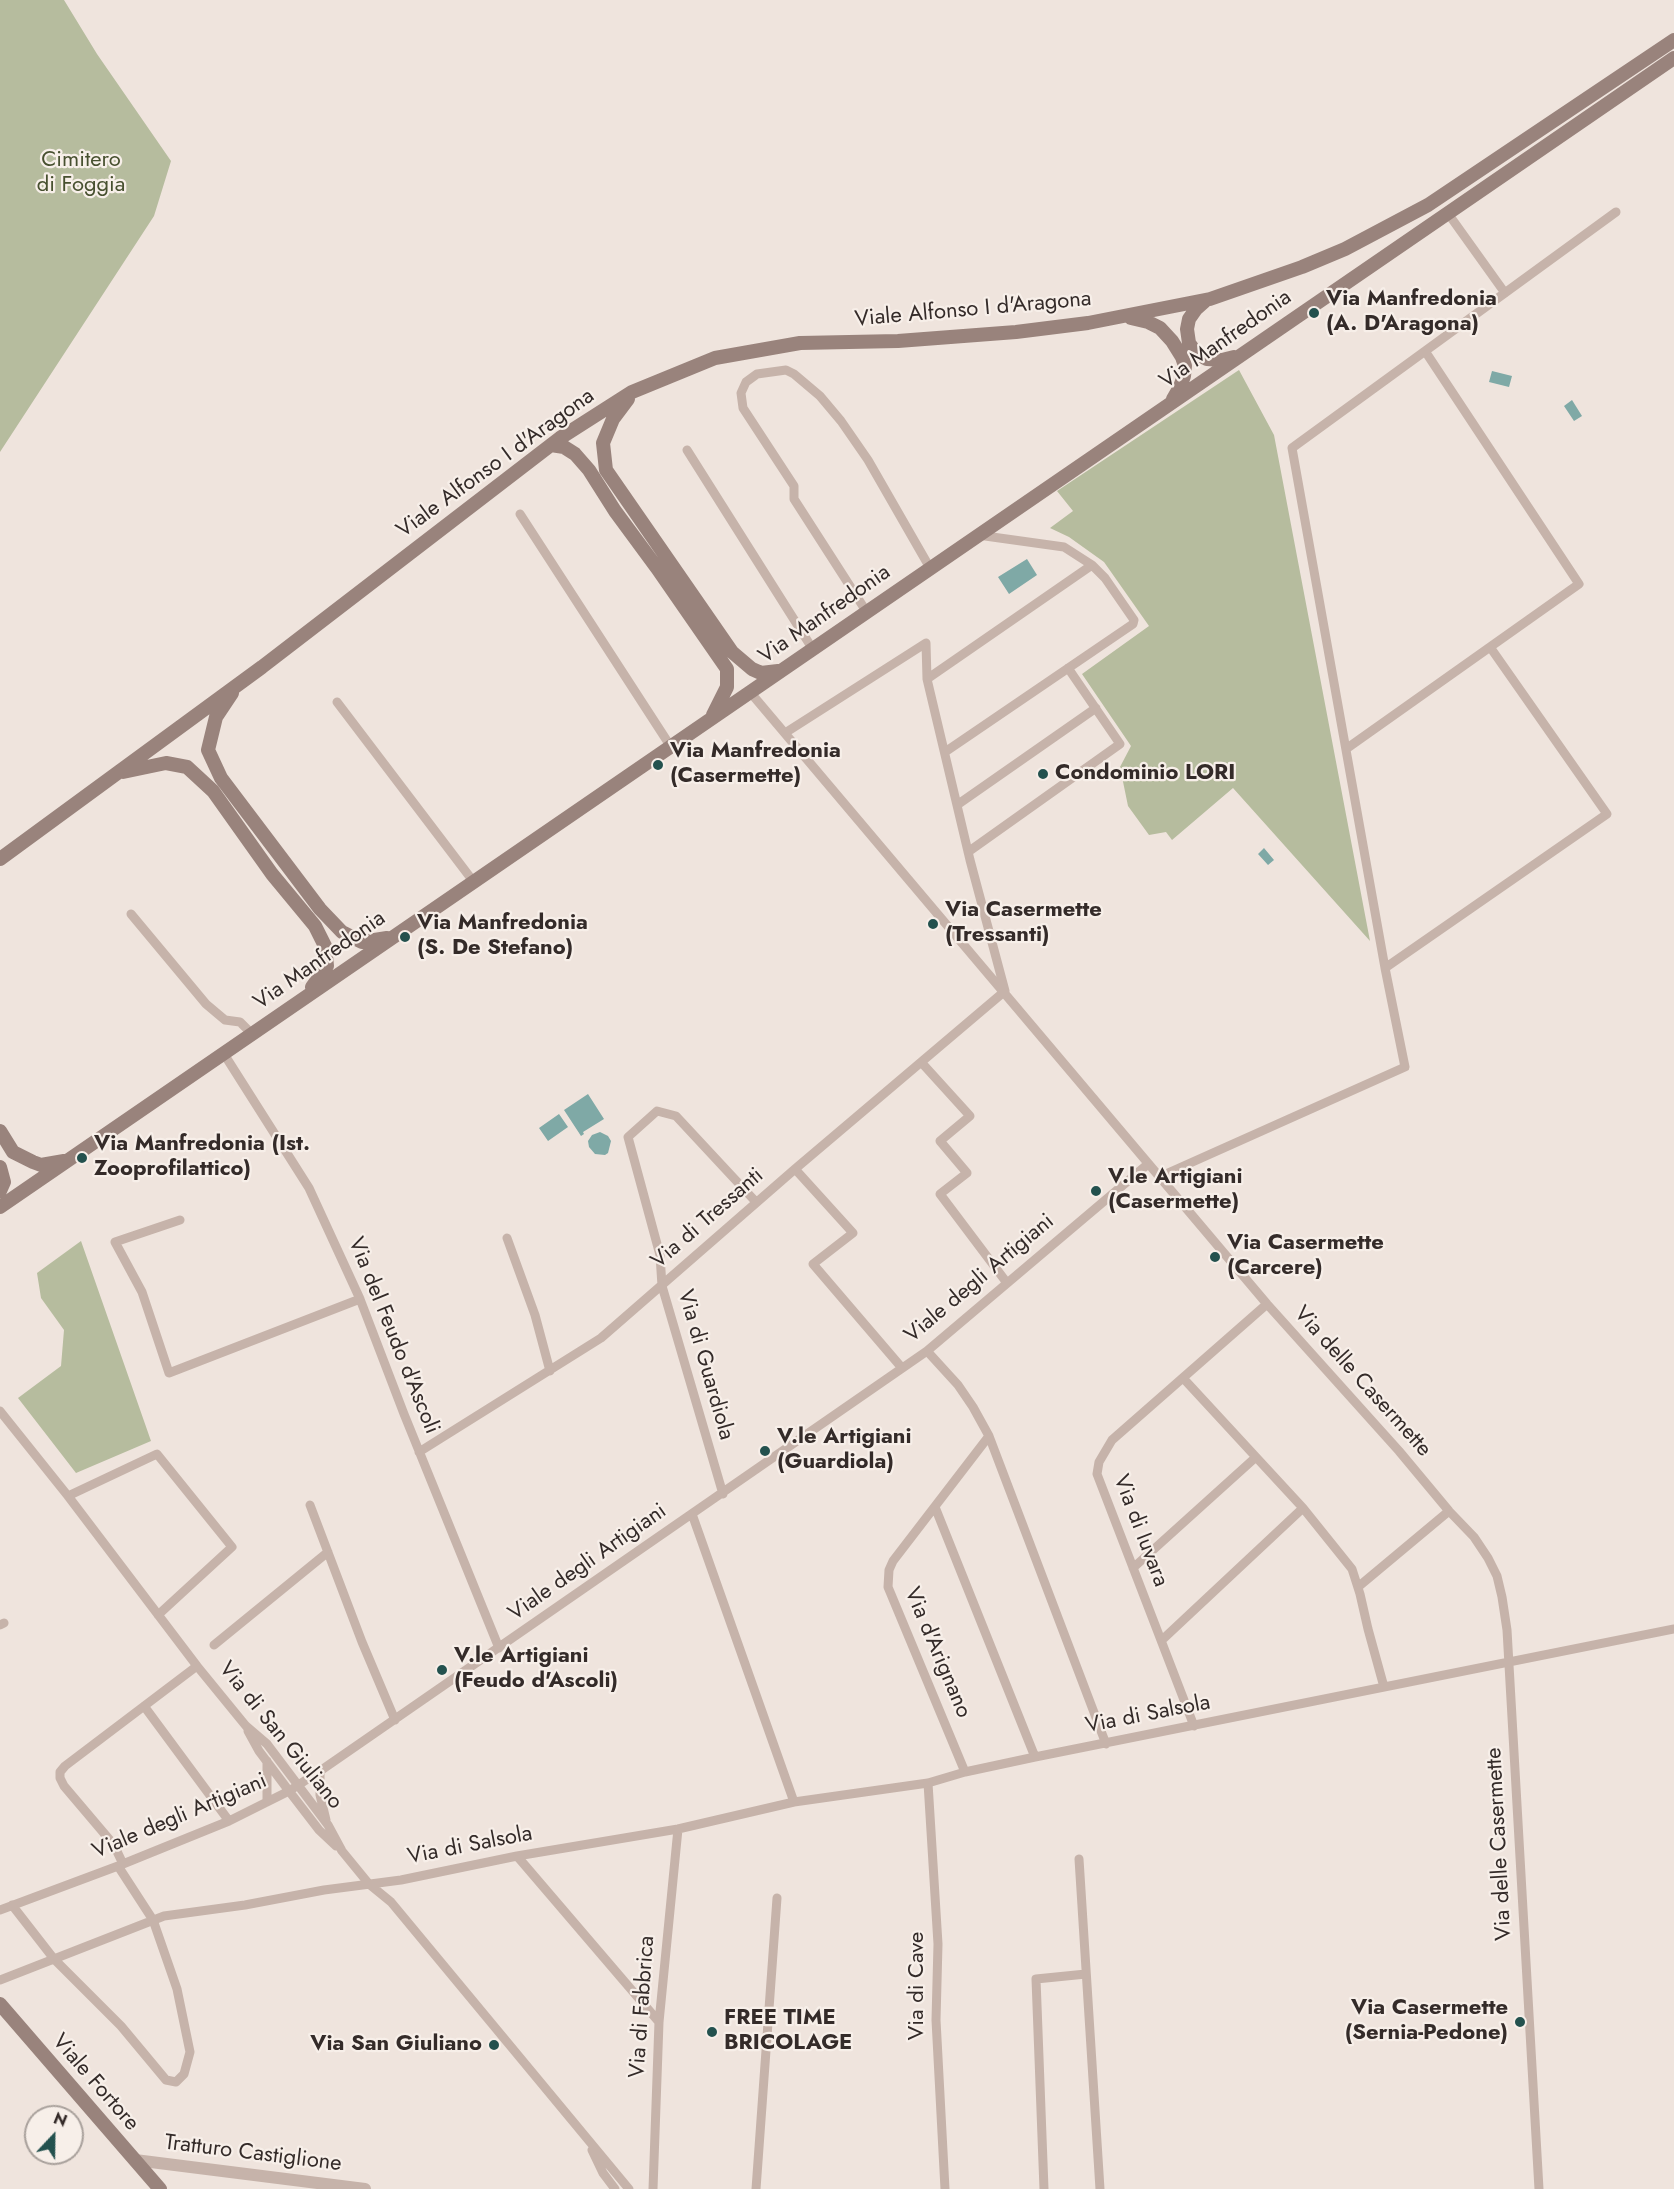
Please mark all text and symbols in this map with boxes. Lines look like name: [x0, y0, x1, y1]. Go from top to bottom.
park label: Cimitero di Foggia: [37, 148, 125, 200]
street label: Via Manfredonia: [1155, 285, 1297, 395]
street label: Viale Alfonso I d'Aragona: [854, 286, 1092, 334]
place label: Via Manfredonia (A. D'Aragona): [1326, 287, 1497, 338]
marker: Via Manfredonia (A. D'Aragona): [1307, 306, 1321, 320]
street label: Viale Alfonso I d'Aragona: [392, 384, 600, 544]
street label: Via Manfredonia: [754, 560, 896, 670]
place label: Via Manfredonia (Casermette): [670, 739, 841, 790]
marker: Via Manfredonia (Casermette): [651, 758, 665, 772]
place label: Condominio LORI: [1055, 761, 1235, 787]
marker: Condominio LORI: [1036, 767, 1050, 781]
place label: Via Casermette (Tressanti): [945, 898, 1102, 950]
street label: Via Manfredonia: [249, 906, 391, 1016]
place label: Via Manfredonia (S. De Stefano): [417, 911, 588, 962]
marker: Via Casermette (Tressanti): [926, 917, 940, 931]
marker: Via Manfredonia (S. De Stefano): [398, 930, 412, 944]
place label: Via Manfredonia (Ist. Zooprofilattico): [94, 1132, 310, 1184]
marker: Via Manfredonia (Ist. Zooprofilattico): [75, 1151, 89, 1165]
street label: Via di Tressanti: [646, 1163, 770, 1275]
place label: V.le Artigiani (Casermette): [1108, 1165, 1243, 1216]
marker: V.le Artigiani (Casermette): [1089, 1184, 1103, 1198]
street label: Viale degli Artigiani: [900, 1209, 1060, 1349]
place label: Via Casermette (Carcere): [1227, 1231, 1384, 1282]
street label: Via del Feudo d'Ascoli: [342, 1234, 444, 1438]
marker: Via Casermette (Carcere): [1208, 1250, 1222, 1264]
street label: Via di Guardiola: [671, 1287, 739, 1443]
street label: Via delle Casermette: [1288, 1301, 1436, 1463]
place label: V.le Artigiani (Guardiola): [777, 1425, 912, 1476]
marker: V.le Artigiani (Guardiola): [758, 1444, 772, 1458]
street label: Via di Iuvara: [1107, 1471, 1173, 1591]
street label: Viale degli Artigiani: [504, 1499, 672, 1627]
street label: Via d'Arignano: [898, 1584, 976, 1722]
place label: V.le Artigiani (Feudo d'Ascoli): [454, 1644, 618, 1696]
street label: Via di San Giuliano: [212, 1657, 348, 1815]
marker: V.le Artigiani (Feudo d'Ascoli): [435, 1663, 449, 1677]
street label: Via di Salsola: [1083, 1690, 1213, 1740]
street label: Via delle Casermette: [1482, 1747, 1518, 1941]
street label: Viale degli Artigiani: [89, 1768, 271, 1866]
street label: Via di Salsola: [405, 1821, 535, 1871]
street label: Via di Cave: [905, 1932, 931, 2040]
street label: Via di Fabbrica: [625, 1935, 661, 2079]
place label: Via Casermette (Sernia-Pedone): [1345, 1996, 1508, 2048]
place label: FREE TIME BRICOLAGE: [724, 2006, 852, 2058]
marker: Via Casermette (Sernia-Pedone): [1513, 2015, 1527, 2029]
marker: FREE TIME BRICOLAGE: [705, 2025, 719, 2039]
street label: Viale Fortore: [46, 2029, 144, 2137]
place label: Via San Giuliano: [310, 2032, 482, 2058]
marker: Via San Giuliano: [487, 2038, 501, 2052]
north arrow: [24, 2105, 84, 2165]
text: N: [50, 2107, 70, 2133]
street label: Tratturo Castiglione: [163, 2130, 343, 2178]

